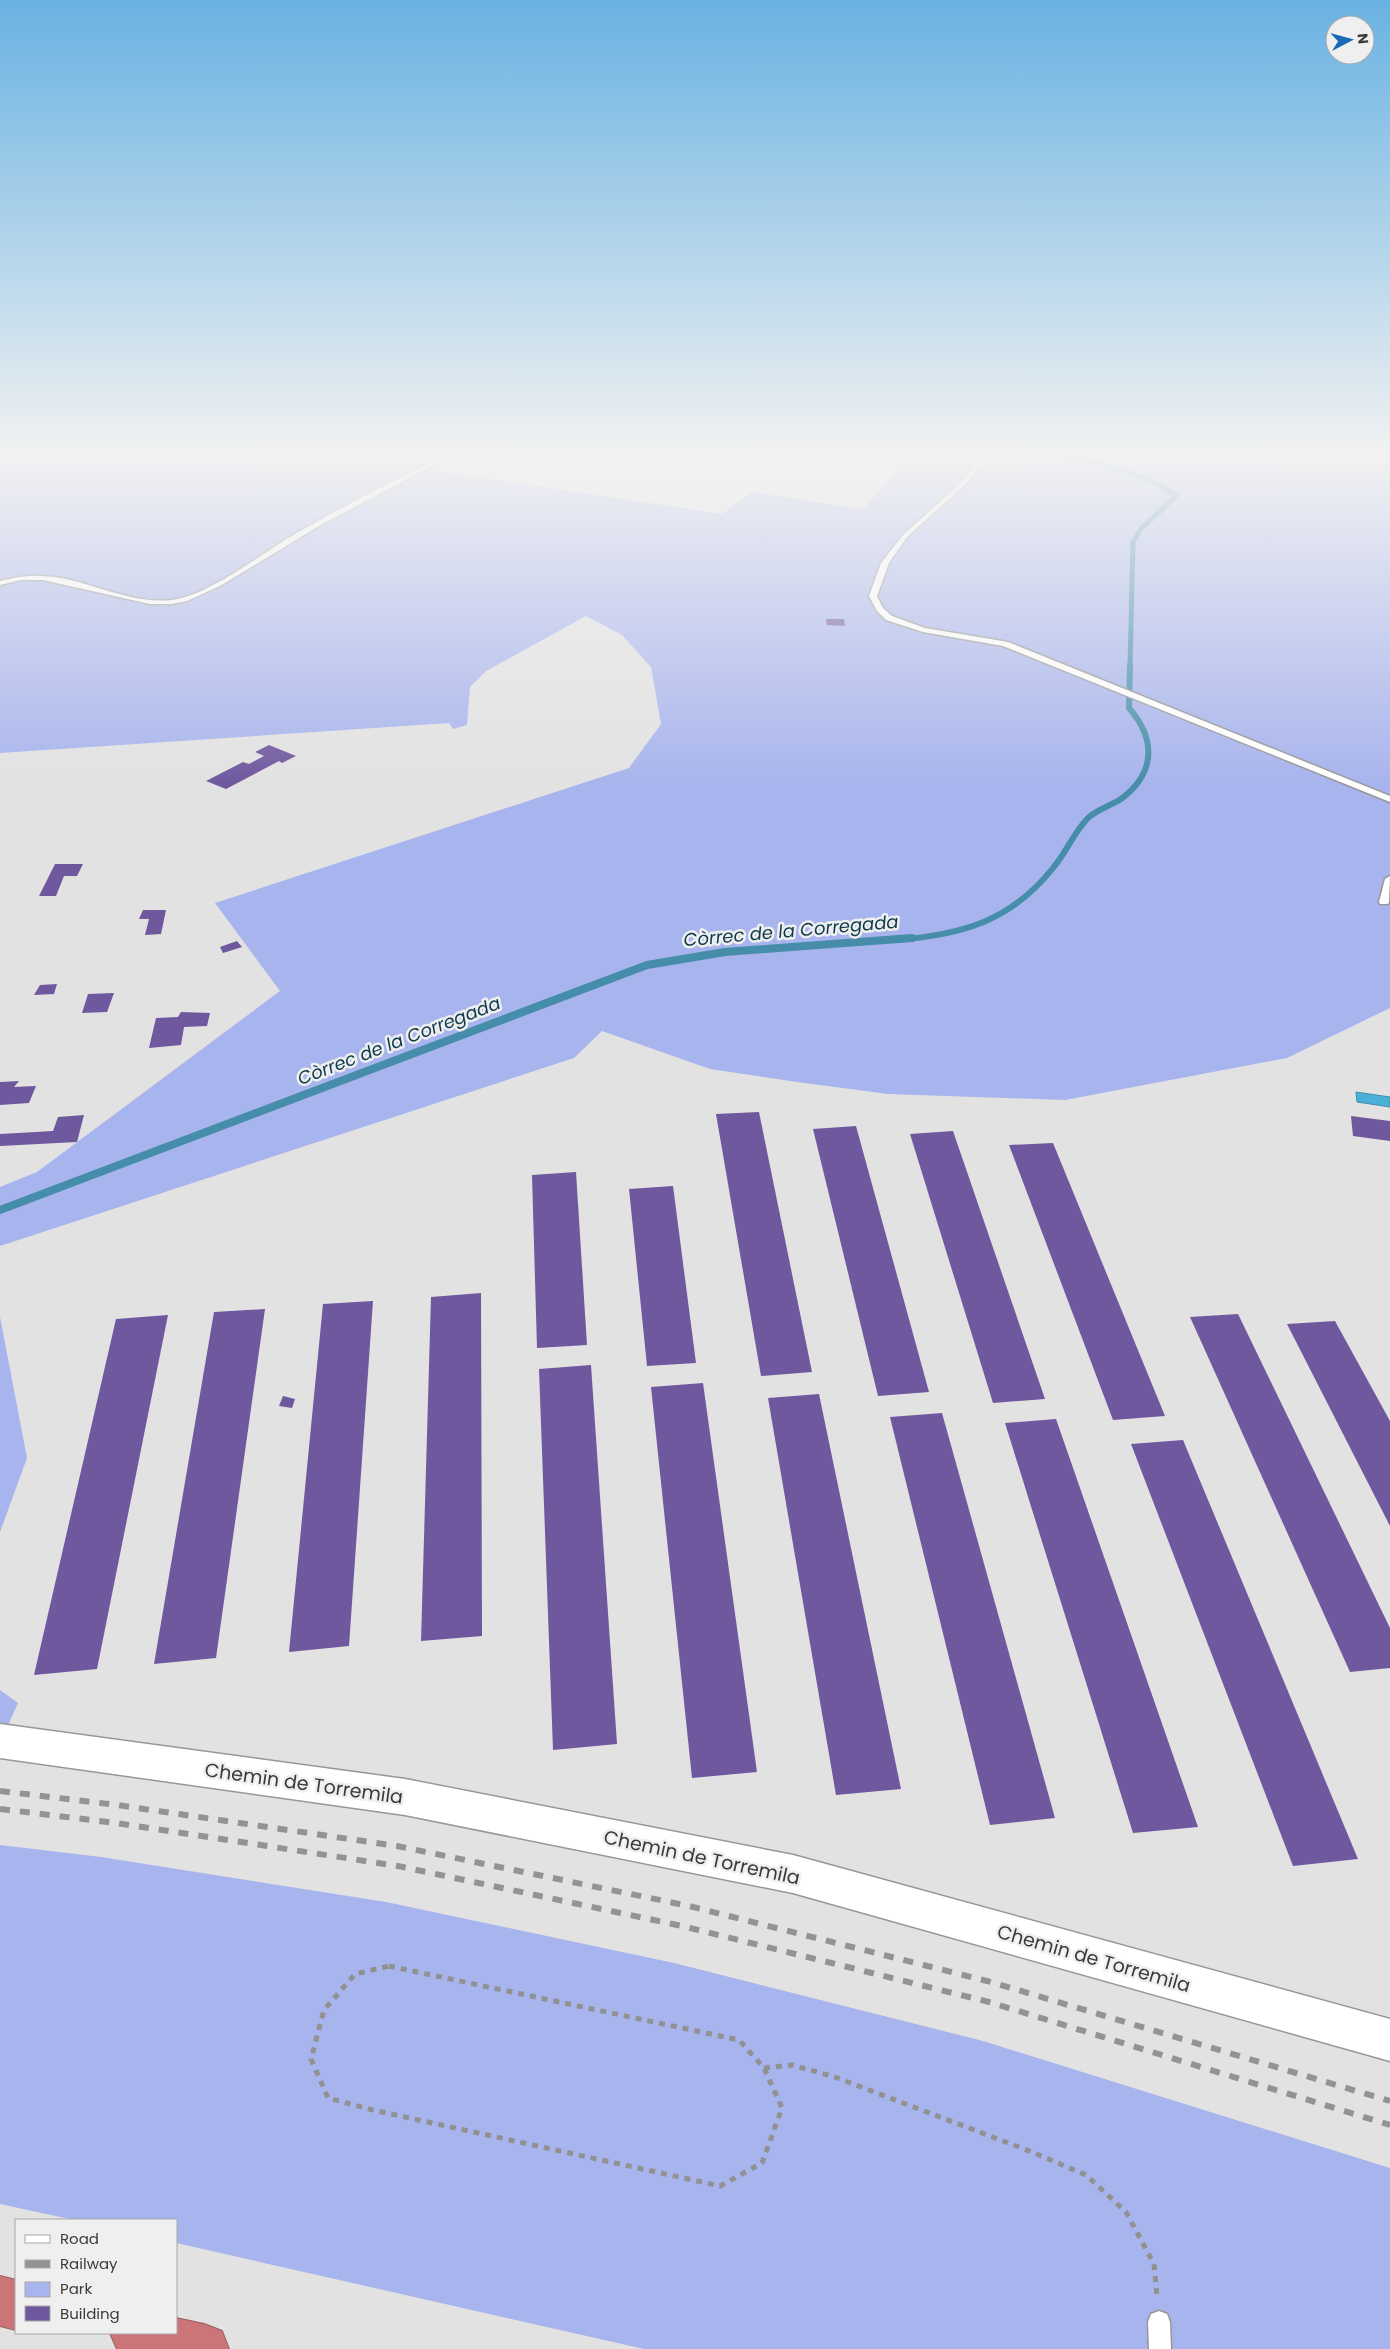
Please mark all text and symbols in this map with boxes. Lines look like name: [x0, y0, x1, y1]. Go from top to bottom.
north arrow: [1325, 15, 1375, 65]
text: N: [1352, 32, 1373, 45]
water label: Còrrec de la Corregada: [682, 909, 899, 952]
water label: Còrrec de la Corregada: [294, 990, 504, 1091]
street label: Chemin de Torremila: [203, 1756, 405, 1811]
street label: Chemin de Torremila: [601, 1823, 802, 1891]
street label: Chemin de Torremila: [994, 1918, 1194, 1999]
legend: [15, 2219, 178, 2334]
text: Road: [60, 2228, 99, 2249]
text: Railway: [60, 2253, 118, 2274]
text: Park: [60, 2278, 92, 2299]
text: Building: [60, 2303, 120, 2324]

